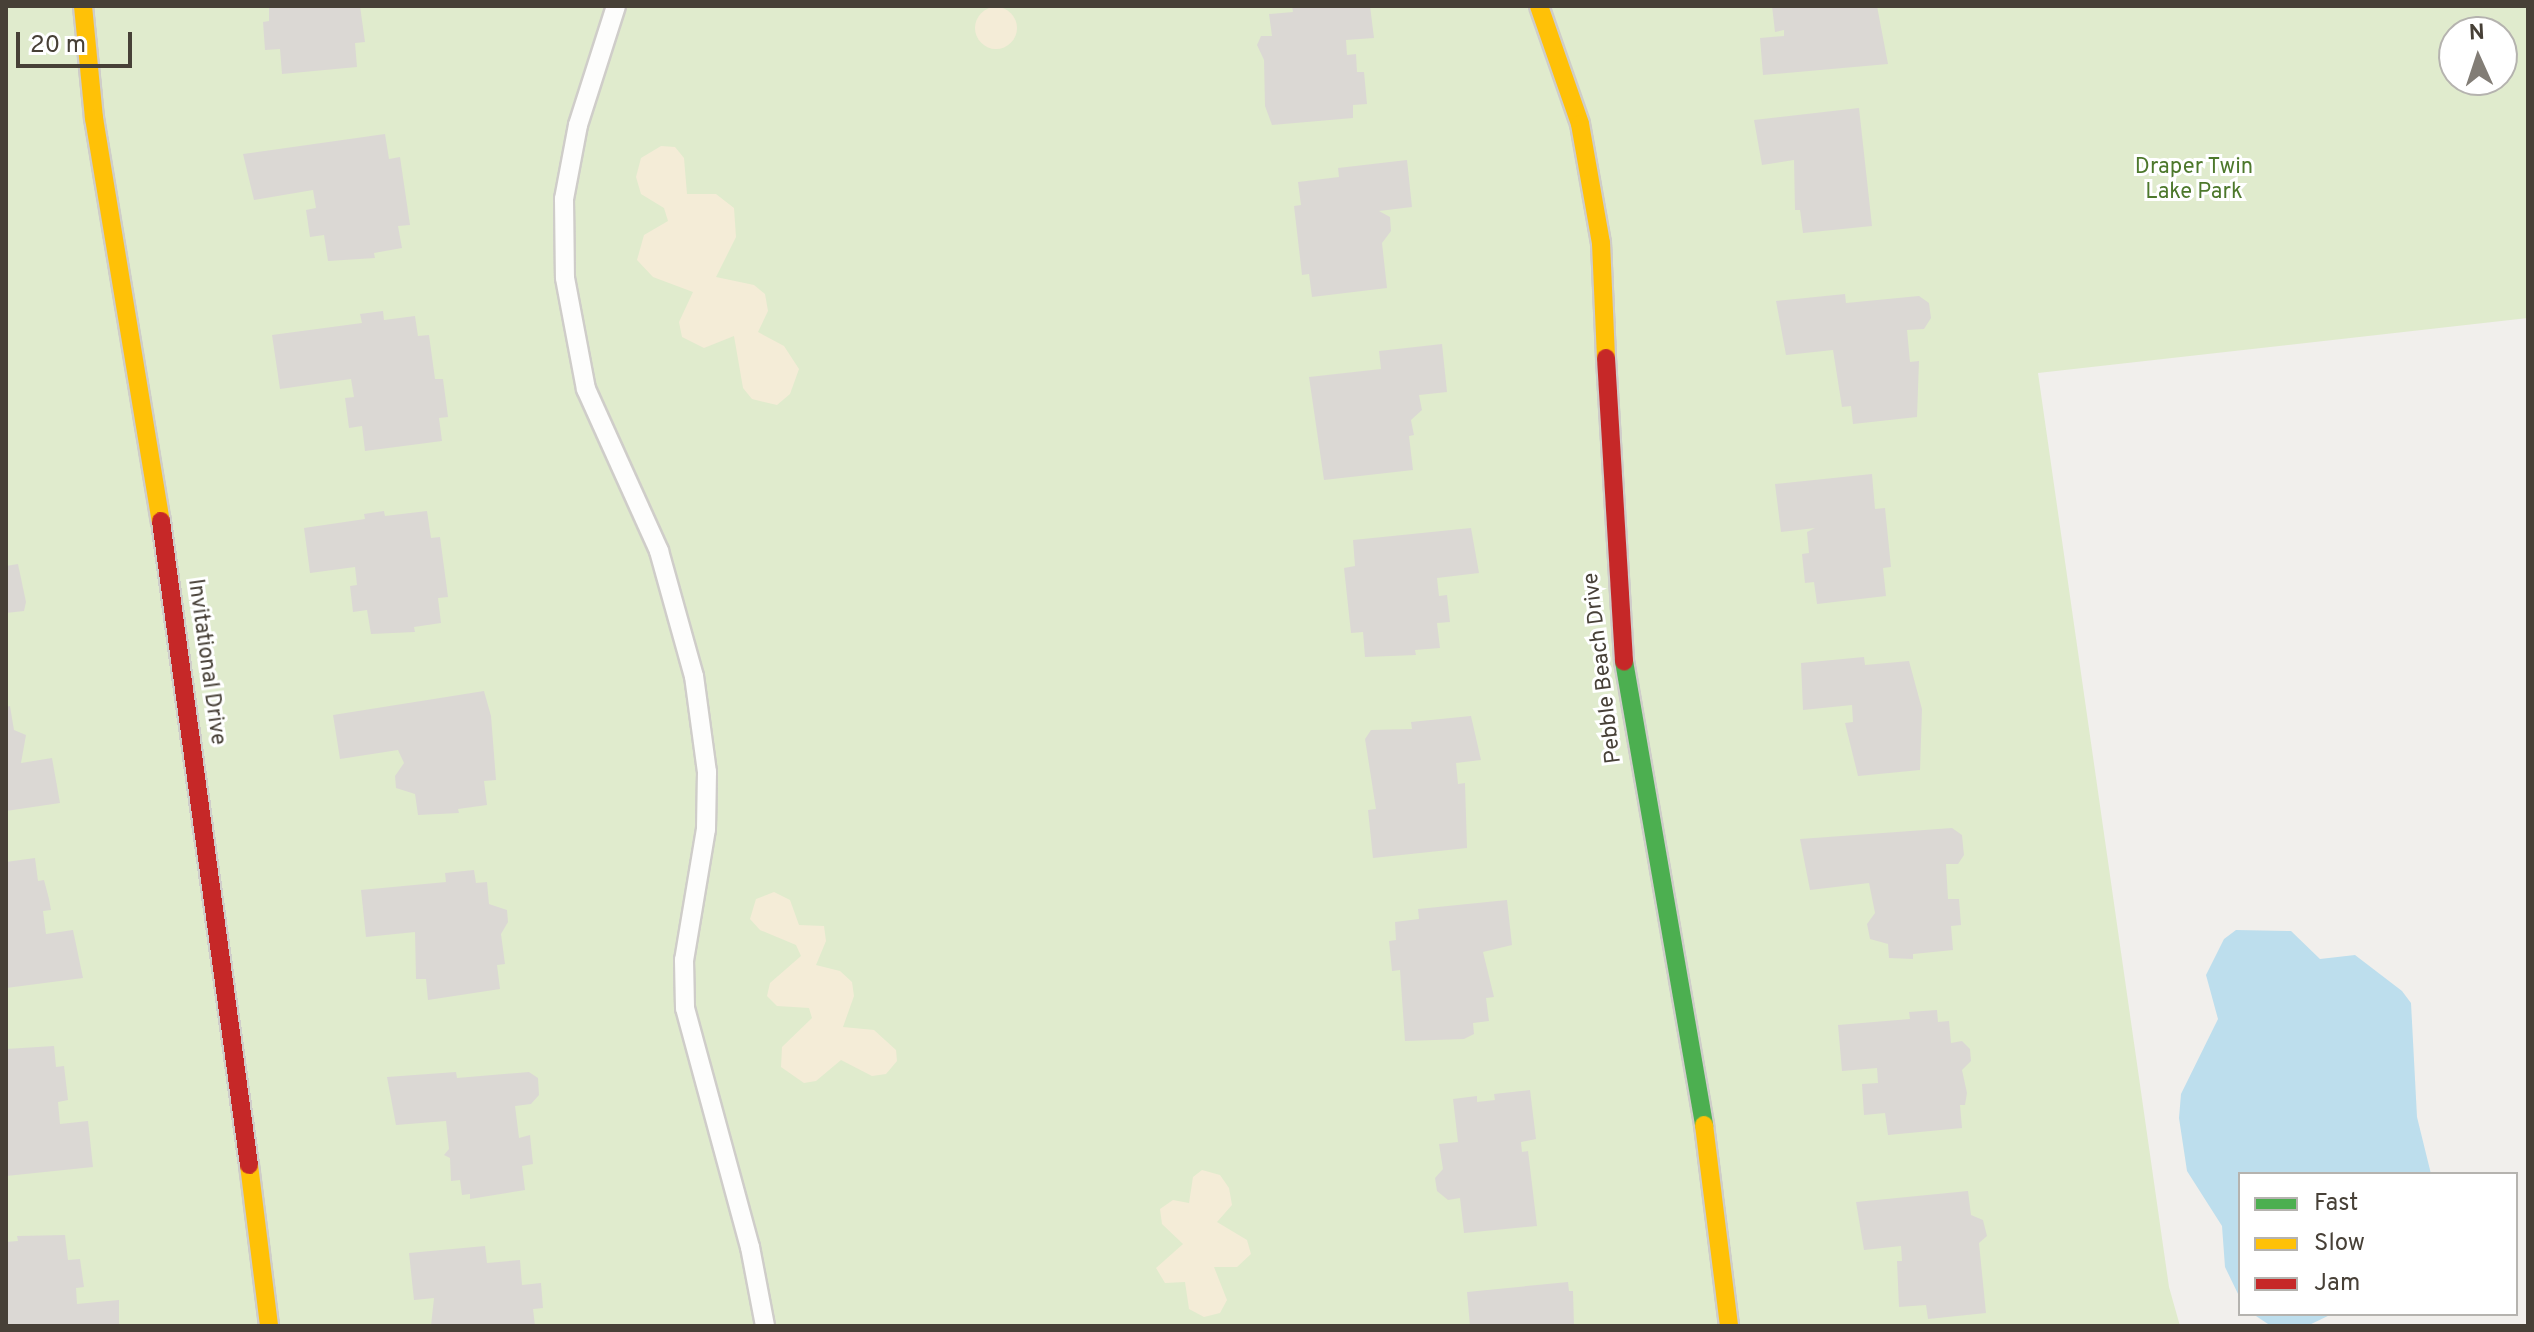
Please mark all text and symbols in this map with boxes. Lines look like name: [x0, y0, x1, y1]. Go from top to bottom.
scale bar: [20, 16, 136, 66]
north arrow: [2438, 16, 2518, 96]
text: N: [2468, 20, 2485, 47]
text: 20 m: [30, 31, 86, 61]
park label: Draper Twin Lake Park: [2134, 154, 2254, 206]
street label: Pebble Beach Drive: [1578, 571, 1628, 765]
street label: Invitational Drive: [181, 577, 231, 747]
legend: [2238, 1172, 2518, 1316]
text: Fast: [2314, 1189, 2358, 1219]
text: Slow: [2314, 1229, 2365, 1259]
text: Jam: [2314, 1269, 2360, 1299]

